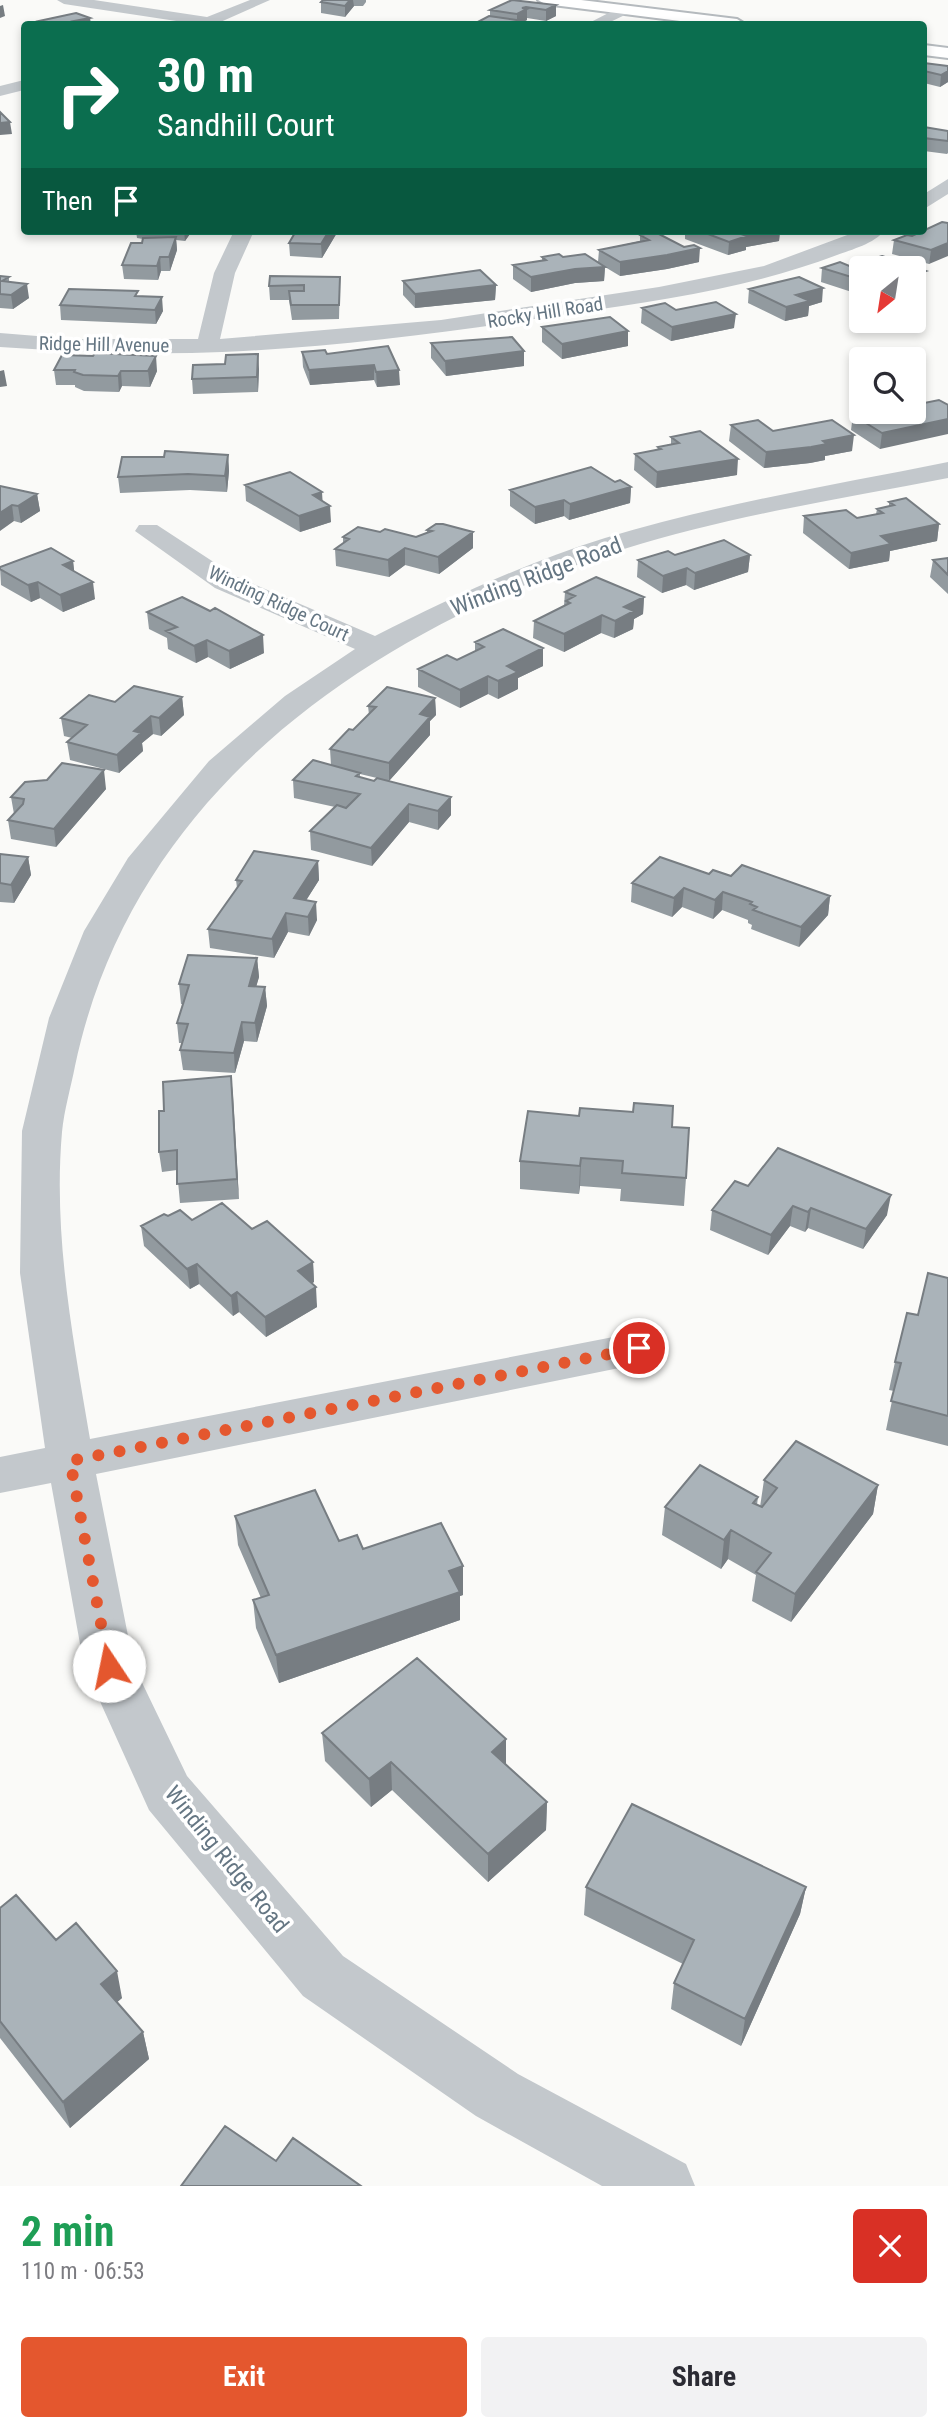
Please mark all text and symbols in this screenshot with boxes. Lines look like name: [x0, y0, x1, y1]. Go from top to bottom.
text: 30 m: [157, 47, 254, 104]
icon: right: [42, 49, 133, 140]
text: Sandhill Court: [157, 106, 335, 144]
icon: arrive: [107, 182, 145, 220]
text: Then: [42, 186, 93, 216]
north arrow: [849, 256, 926, 332]
map controls: [849, 256, 926, 424]
street label: Rocky Hill Road: [486, 292, 604, 333]
street label: Ridge Hill Avenue: [39, 332, 169, 357]
button: search: [849, 347, 926, 424]
street label: Winding Ridge Road: [447, 531, 625, 621]
street label: Winding Ridge Court: [205, 561, 353, 646]
pin: [609, 1318, 669, 1378]
icon: arrive: [620, 1329, 658, 1367]
position arrow: [72, 1629, 146, 1703]
street label: Winding Ridge Road: [159, 1781, 294, 1938]
text: 2 min: [21, 2207, 114, 2256]
button: close: [853, 2209, 927, 2283]
text: 110 m · 06:53: [21, 2258, 145, 2285]
button: Exit: [21, 2337, 467, 2417]
button: Share: [481, 2337, 927, 2417]

